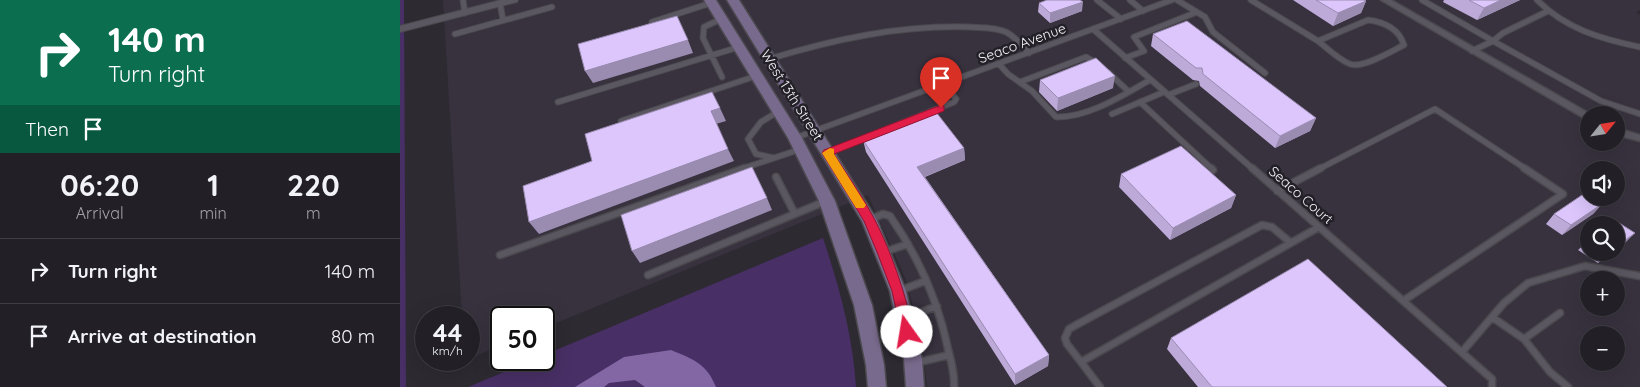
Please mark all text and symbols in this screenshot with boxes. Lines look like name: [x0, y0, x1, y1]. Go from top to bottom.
text: 140 m: [108, 17, 206, 61]
street label: Seaco Avenue: [976, 19, 1068, 67]
icon: right: [25, 20, 90, 85]
street label: West 13th Street: [757, 46, 827, 144]
pin: [920, 57, 962, 108]
text: Turn right: [108, 60, 205, 88]
icon: arrive: [927, 64, 955, 92]
north arrow: [1580, 106, 1625, 151]
map controls: [1580, 106, 1625, 371]
icon: arrive: [79, 115, 107, 143]
text: Then: [25, 117, 69, 141]
button: sound: [1580, 161, 1625, 206]
street label: Seaco Court: [1265, 162, 1337, 228]
text: 06:20: [60, 166, 139, 204]
text: 1: [207, 166, 219, 204]
text: 220: [287, 166, 340, 204]
text: Arrival: [76, 203, 124, 223]
text: min: [199, 203, 227, 223]
text: m: [306, 203, 321, 223]
button: search: [1580, 216, 1625, 261]
icon: right: [25, 257, 53, 285]
text: Turn right: [68, 259, 157, 283]
text: 140 m: [324, 259, 375, 283]
button: +: [1580, 271, 1625, 316]
position arrow: [880, 305, 932, 357]
speed limit sign: 50: [490, 306, 555, 371]
text: 44: [433, 317, 462, 348]
icon: arrive: [25, 322, 53, 350]
text: Arrive at destination: [68, 324, 257, 348]
text: 80 m: [331, 324, 375, 348]
button: −: [1580, 326, 1625, 371]
text: km/h: [432, 343, 463, 358]

